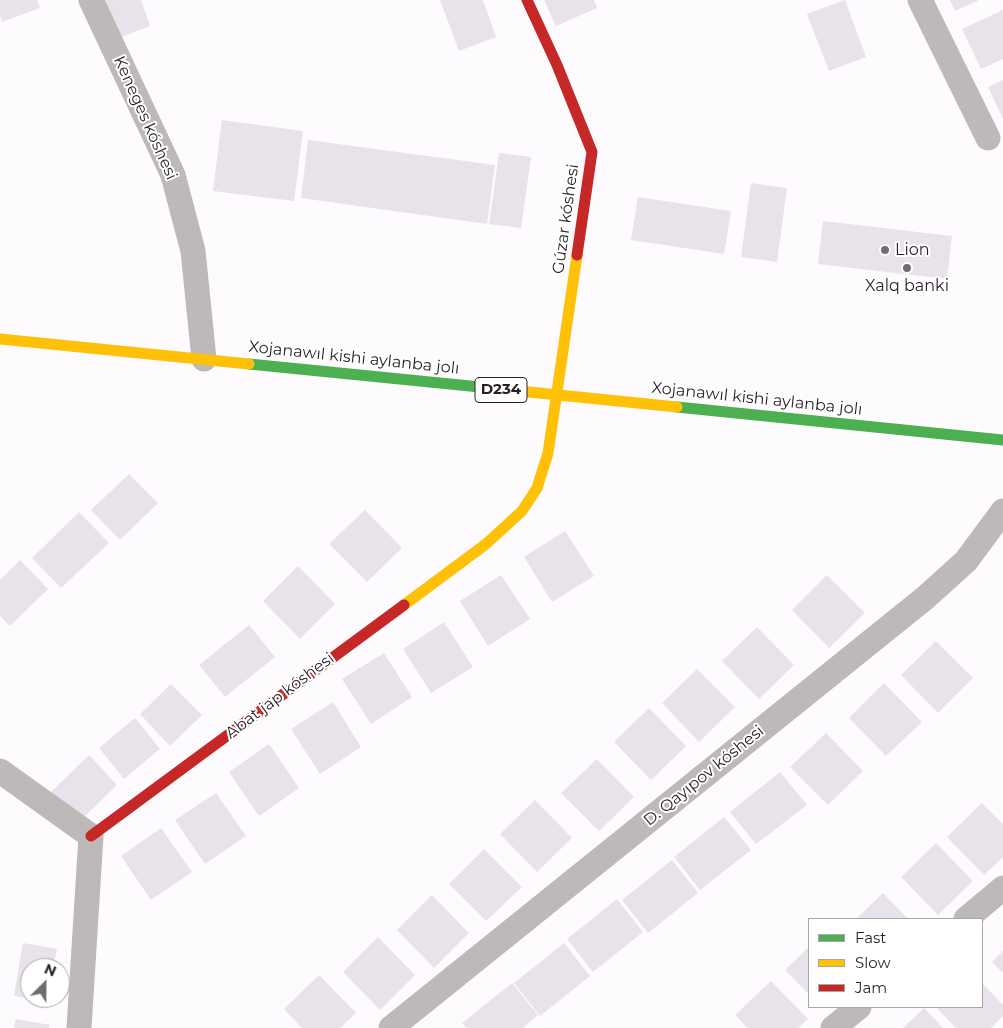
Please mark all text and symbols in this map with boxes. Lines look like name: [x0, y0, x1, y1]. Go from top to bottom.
street label: Keneges kóshesi: [109, 53, 181, 183]
street label: Gúzar kóshesi: [549, 163, 583, 275]
place label: Lion: [895, 240, 930, 260]
marker: Lion: [879, 244, 891, 256]
marker: Xalq banki: [901, 262, 913, 274]
place label: Xalq banki: [865, 276, 949, 296]
street label: Xojanawıl kishi aylanba jolı: [248, 337, 460, 379]
road number: D234: [475, 378, 527, 402]
street label: Xojanawıl kishi aylanba jolı: [651, 378, 863, 420]
street label: Abat jap kóshesi: [222, 649, 338, 743]
street label: D. Qayıpov kóshesi: [640, 722, 768, 830]
legend: [808, 918, 983, 1008]
text: Fast: [855, 928, 886, 947]
text: Slow: [855, 953, 891, 972]
north arrow: [20, 958, 70, 1008]
text: N: [42, 960, 59, 981]
text: Jam: [855, 978, 887, 997]

